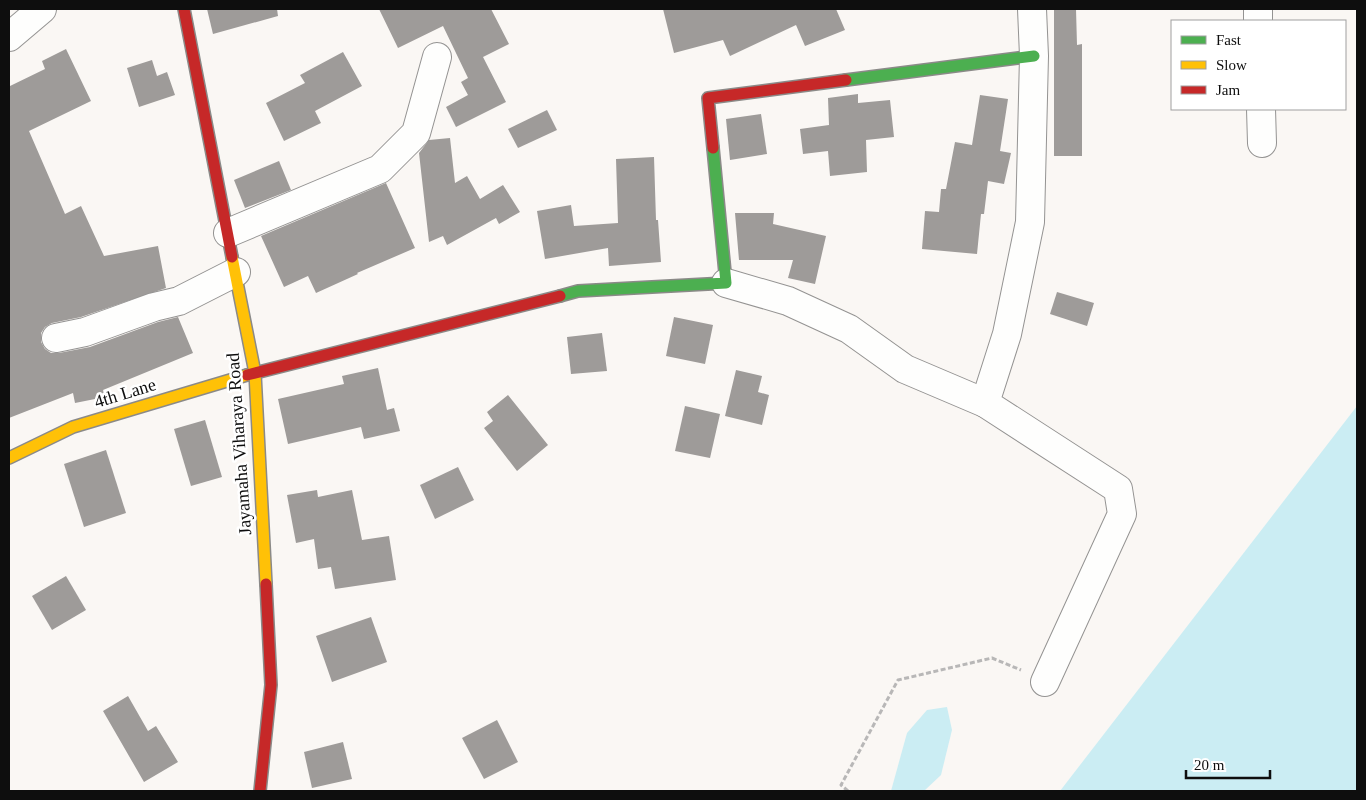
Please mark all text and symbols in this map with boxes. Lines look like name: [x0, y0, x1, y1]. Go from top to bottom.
legend: [1171, 20, 1346, 110]
text: Fast: [1216, 32, 1242, 48]
text: Slow: [1216, 57, 1247, 73]
text: Jam: [1216, 82, 1240, 98]
street label: Jayamaha Viharaya Road: [223, 352, 255, 536]
street label: 4th Lane: [92, 374, 158, 412]
scale bar: [1186, 748, 1270, 780]
text: 20 m: [1194, 757, 1225, 773]

